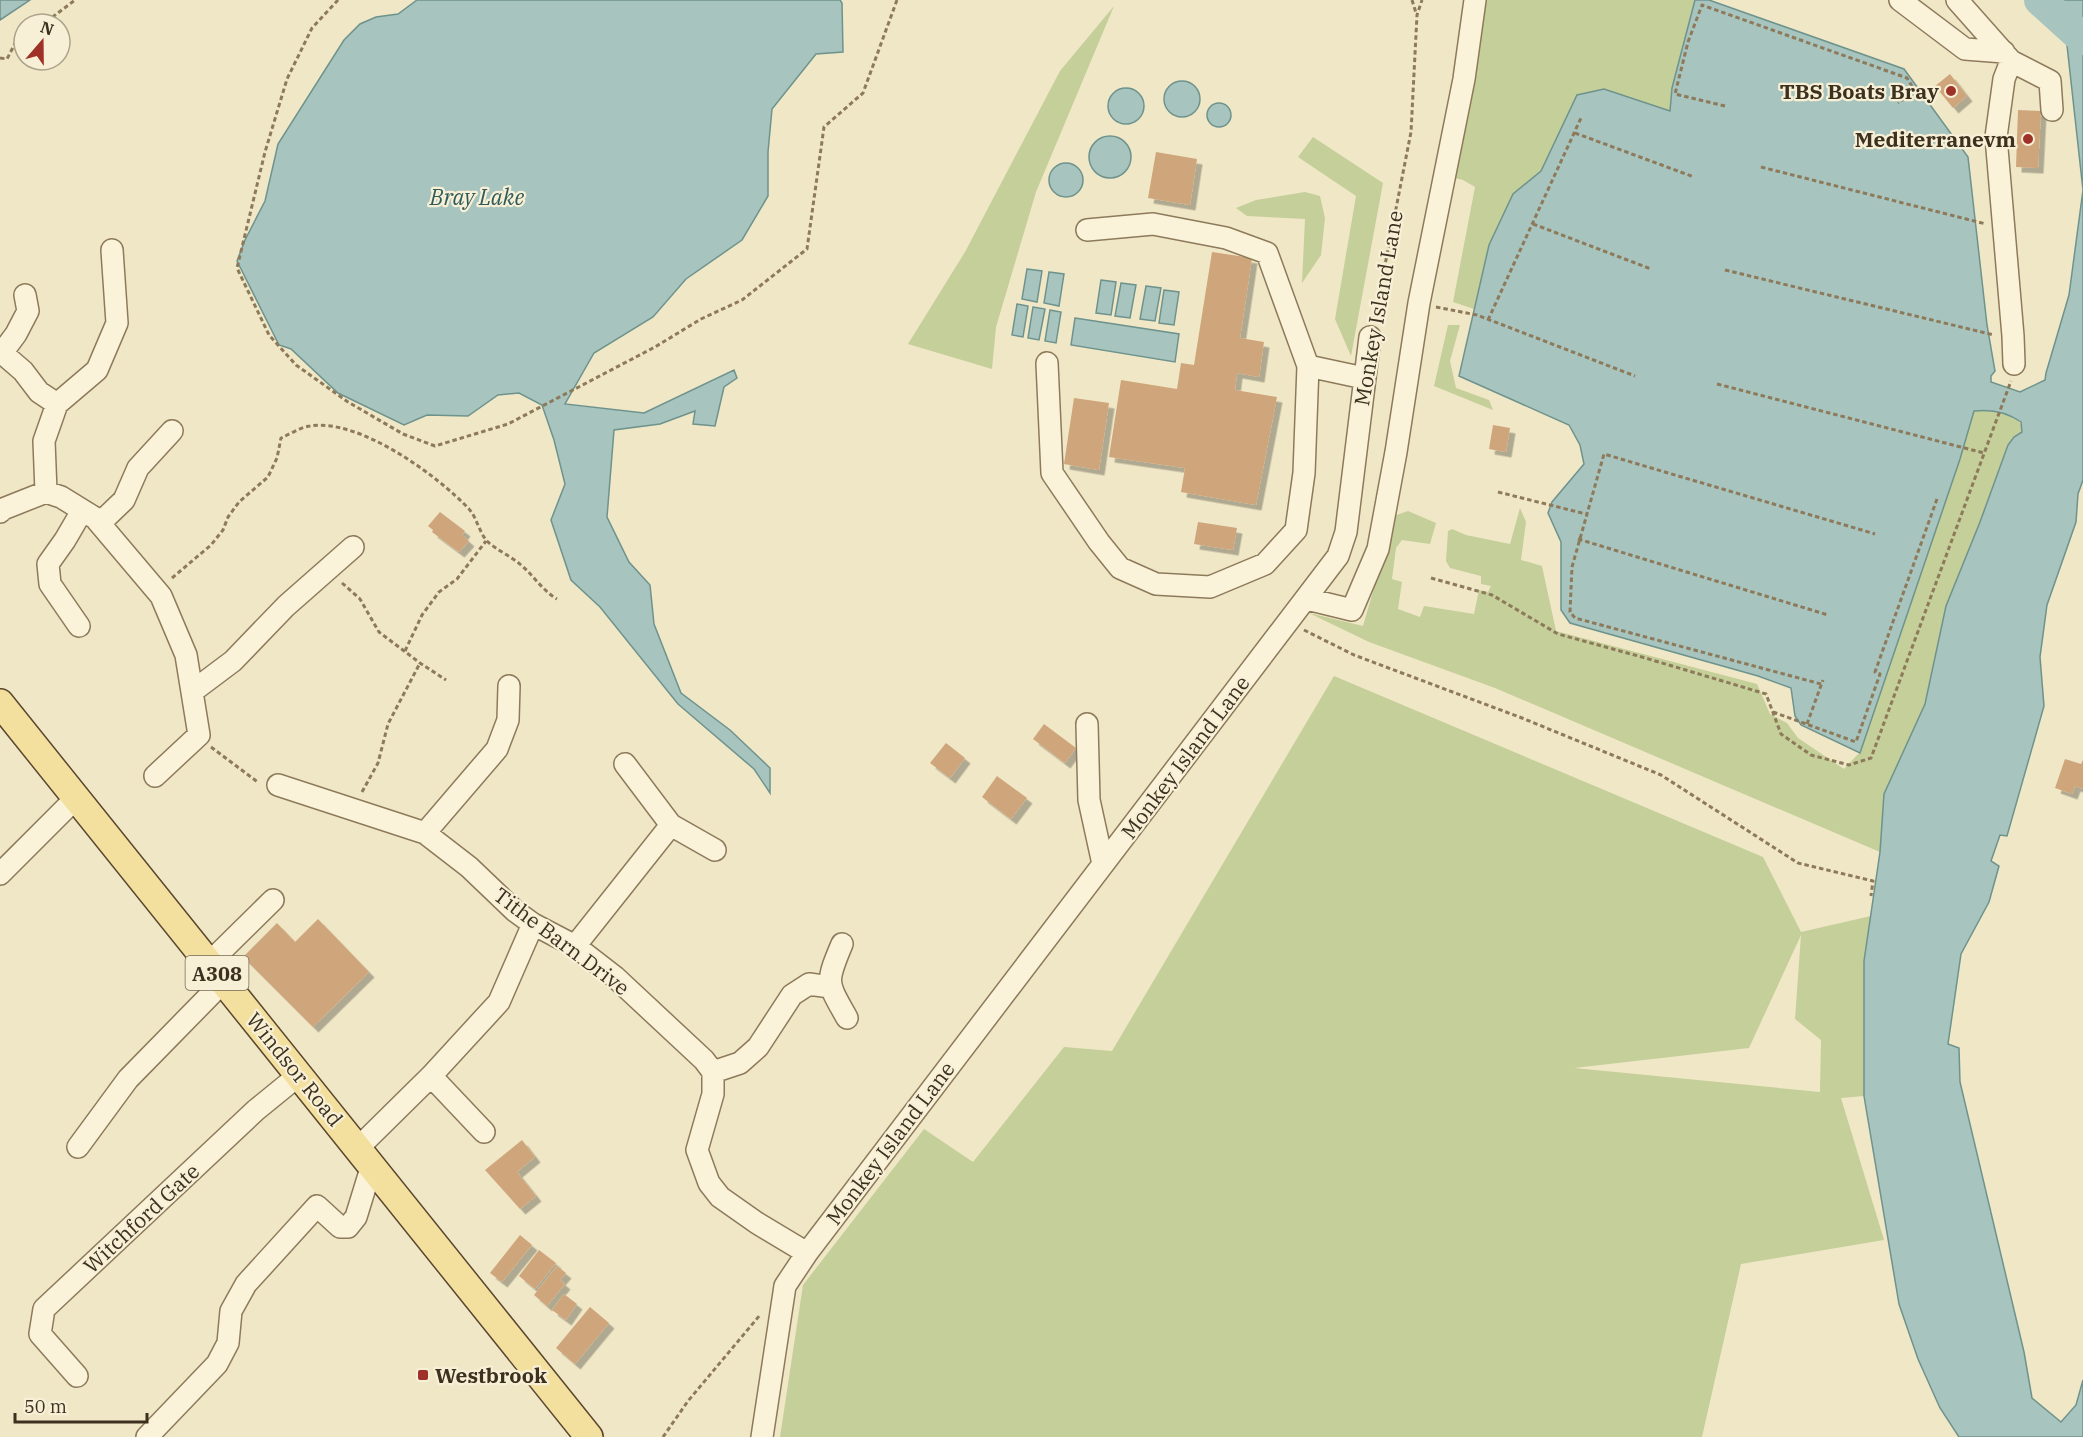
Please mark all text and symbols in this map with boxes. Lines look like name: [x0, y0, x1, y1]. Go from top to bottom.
north arrow: [12, 12, 72, 72]
text: N: [38, 16, 56, 39]
place label: TBS Boats Bray: [1780, 77, 1939, 105]
marker: TBS Boats Bray: [1944, 84, 1958, 98]
place label: Mediterranevm: [1855, 125, 2016, 153]
marker: Mediterranevm: [2021, 132, 2035, 146]
water label: Bray Lake: [429, 182, 524, 211]
street label: Monkey Island Lane: [1347, 208, 1409, 408]
street label: Monkey Island Lane: [1114, 670, 1256, 844]
street label: Tithe Barn Drive: [488, 881, 636, 1001]
road number: A308: [186, 956, 248, 990]
street label: Windsor Road: [240, 1006, 350, 1132]
street label: Monkey Island Lane: [819, 1056, 961, 1230]
street label: Witchford Gate: [77, 1157, 205, 1279]
place label: Westbrook: [435, 1361, 547, 1389]
marker: Westbrook: [416, 1368, 430, 1382]
scale bar: [15, 1386, 147, 1424]
text: 50 m: [24, 1395, 67, 1418]

